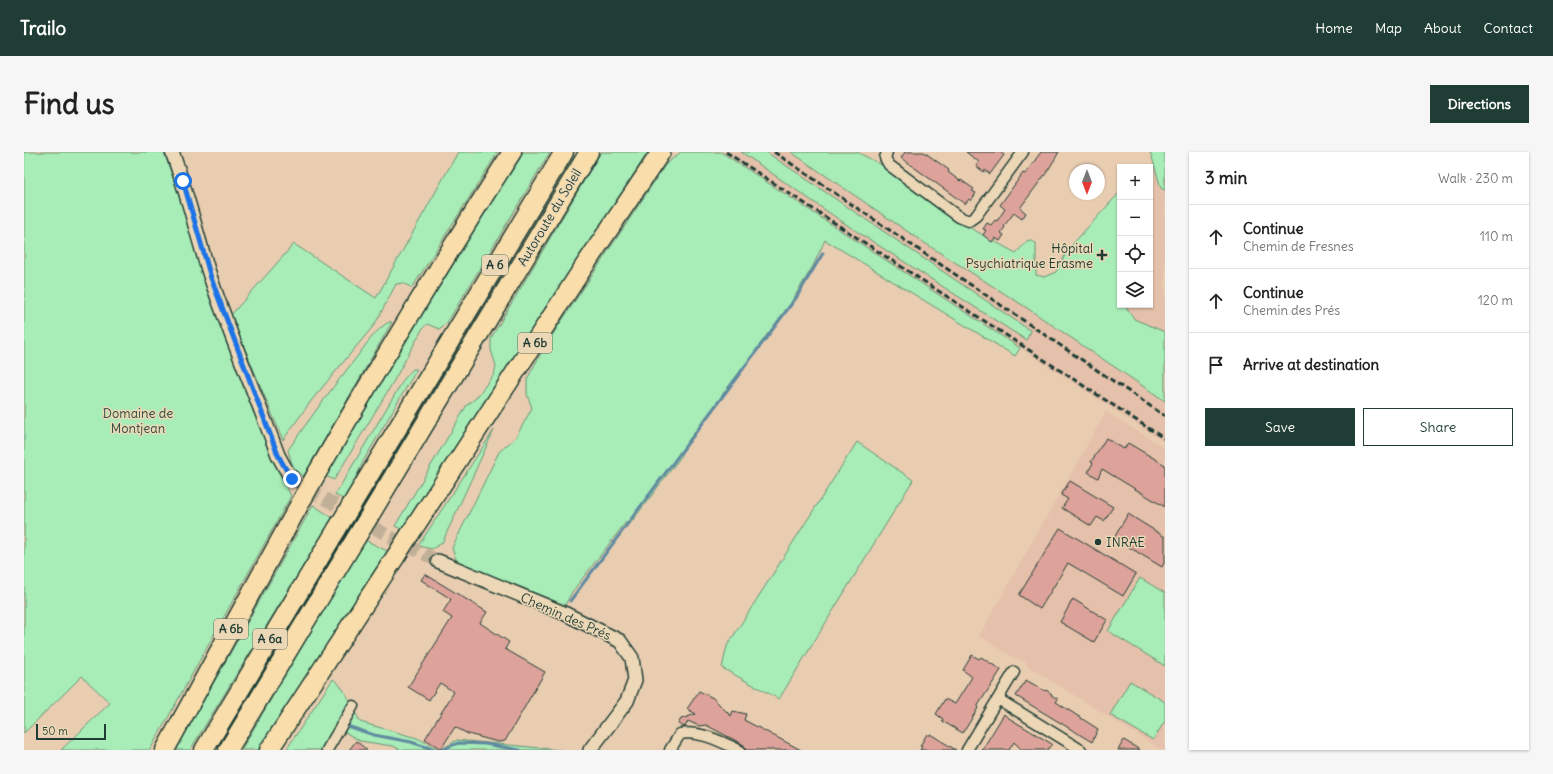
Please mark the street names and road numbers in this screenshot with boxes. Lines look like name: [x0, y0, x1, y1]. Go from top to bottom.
street label: Autoroute du Soleil: [514, 165, 585, 269]
road number: A 6: [482, 255, 508, 275]
road number: A 6b: [518, 333, 552, 353]
street label: Chemin des Prés: [518, 589, 614, 644]
road number: A 6b: [214, 619, 248, 639]
road number: A 6a: [253, 629, 287, 649]

